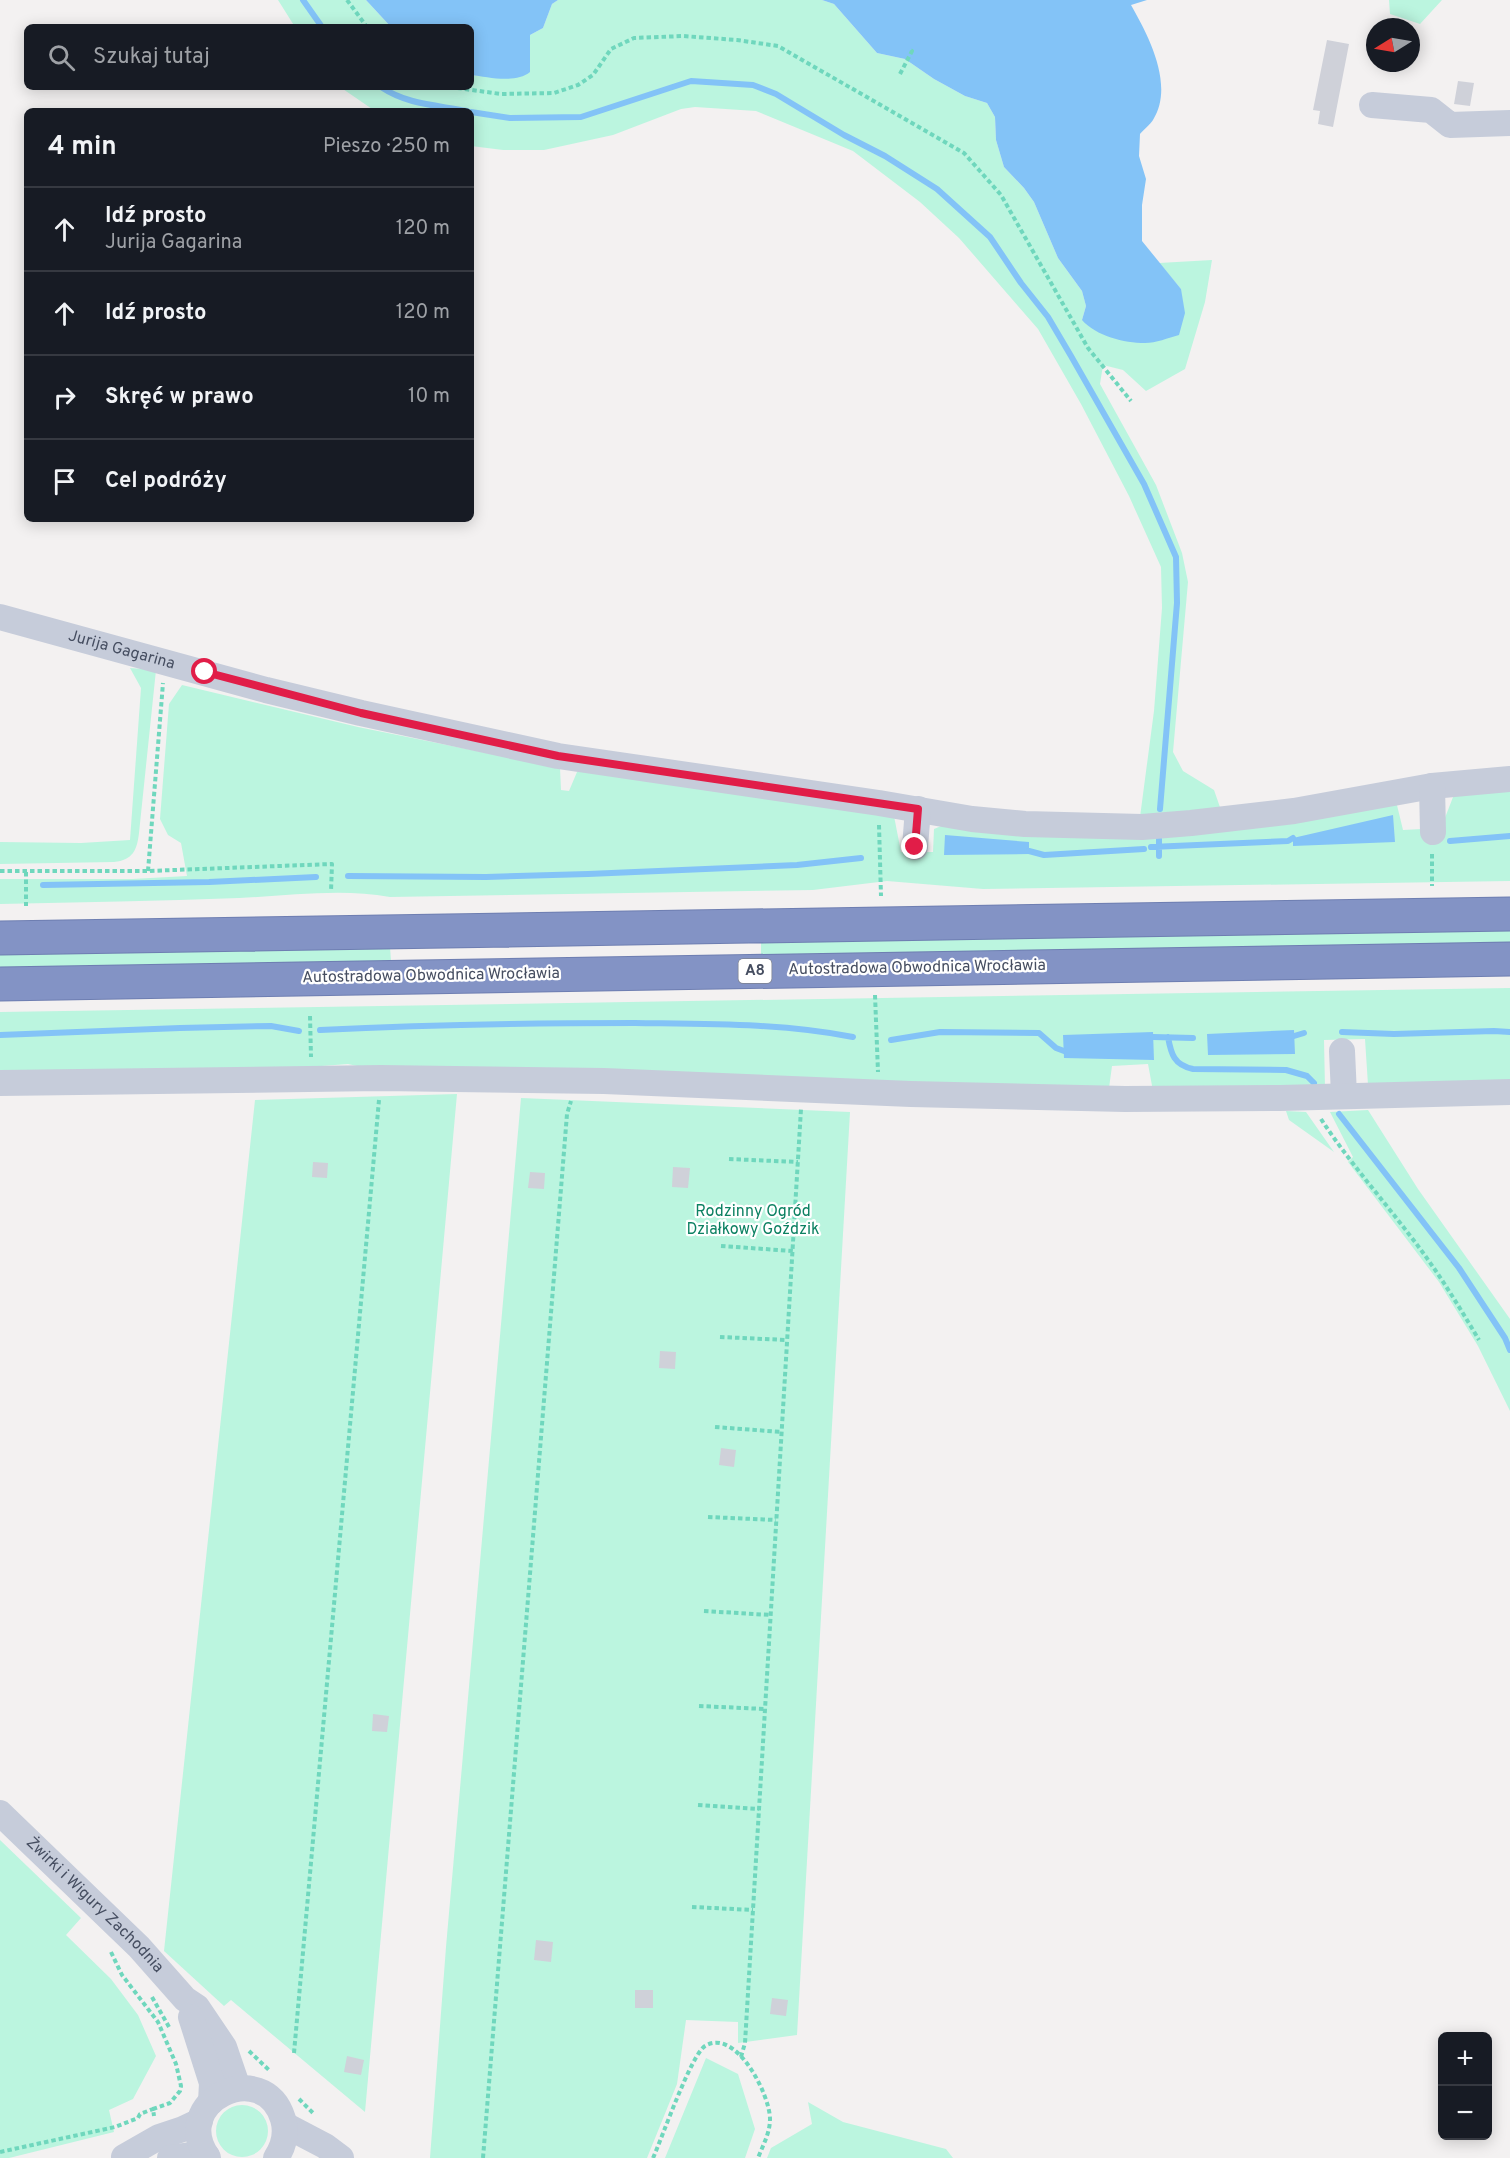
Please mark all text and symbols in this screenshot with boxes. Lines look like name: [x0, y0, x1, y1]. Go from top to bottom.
north arrow: [1366, 18, 1420, 72]
search box: [24, 24, 474, 90]
icon: search: [45, 41, 78, 74]
text: Szukaj tutaj: [93, 44, 210, 71]
text: 4 min: [48, 131, 117, 164]
text: Pieszo · 250 m: [323, 134, 450, 160]
text: Idź prosto: [105, 203, 207, 230]
icon: ahead: [48, 213, 81, 246]
text: 120 m: [396, 216, 450, 242]
text: Jurija Gagarina: [105, 230, 242, 256]
icon: ahead: [48, 297, 81, 330]
text: Idź prosto: [105, 300, 207, 327]
text: 120 m: [396, 300, 450, 326]
icon: right: [48, 381, 81, 414]
text: Skręć w prawo: [105, 384, 254, 411]
text: 10 m: [408, 384, 450, 410]
icon: arrive: [48, 465, 81, 498]
text: Cel podróży: [105, 468, 227, 495]
street label: Jurija Gagarina: [66, 626, 177, 675]
route start: [191, 658, 217, 684]
route end: [901, 833, 927, 859]
street label: Autostradowa Obwodnica Wrocławia: [788, 956, 1046, 980]
road number: A8: [738, 959, 771, 983]
street label: Autostradowa Obwodnica Wrocławia: [302, 964, 560, 988]
park label: Rodzinny Ogród Działkowy Goździk: [686, 1202, 820, 1240]
street label: Żwirki i Wigury Zachodnia: [21, 1832, 167, 1977]
map controls: [1438, 2032, 1492, 2140]
button: +: [1438, 2032, 1492, 2086]
button: −: [1438, 2086, 1492, 2140]

